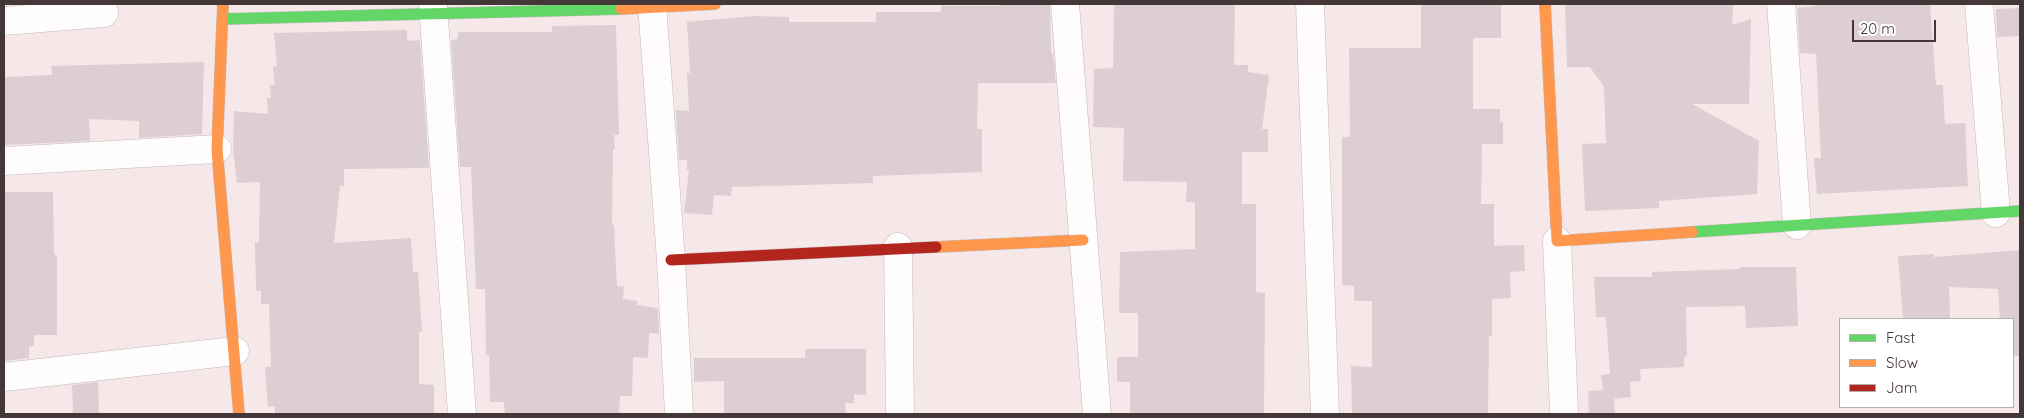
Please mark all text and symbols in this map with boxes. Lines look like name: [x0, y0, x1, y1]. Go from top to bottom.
scale bar: [1854, 10, 1938, 42]
text: 20 m: [1860, 19, 1895, 38]
legend: [1839, 318, 2014, 408]
text: Fast: [1886, 328, 1915, 347]
text: Slow: [1886, 353, 1918, 372]
text: Jam: [1886, 378, 1917, 397]

